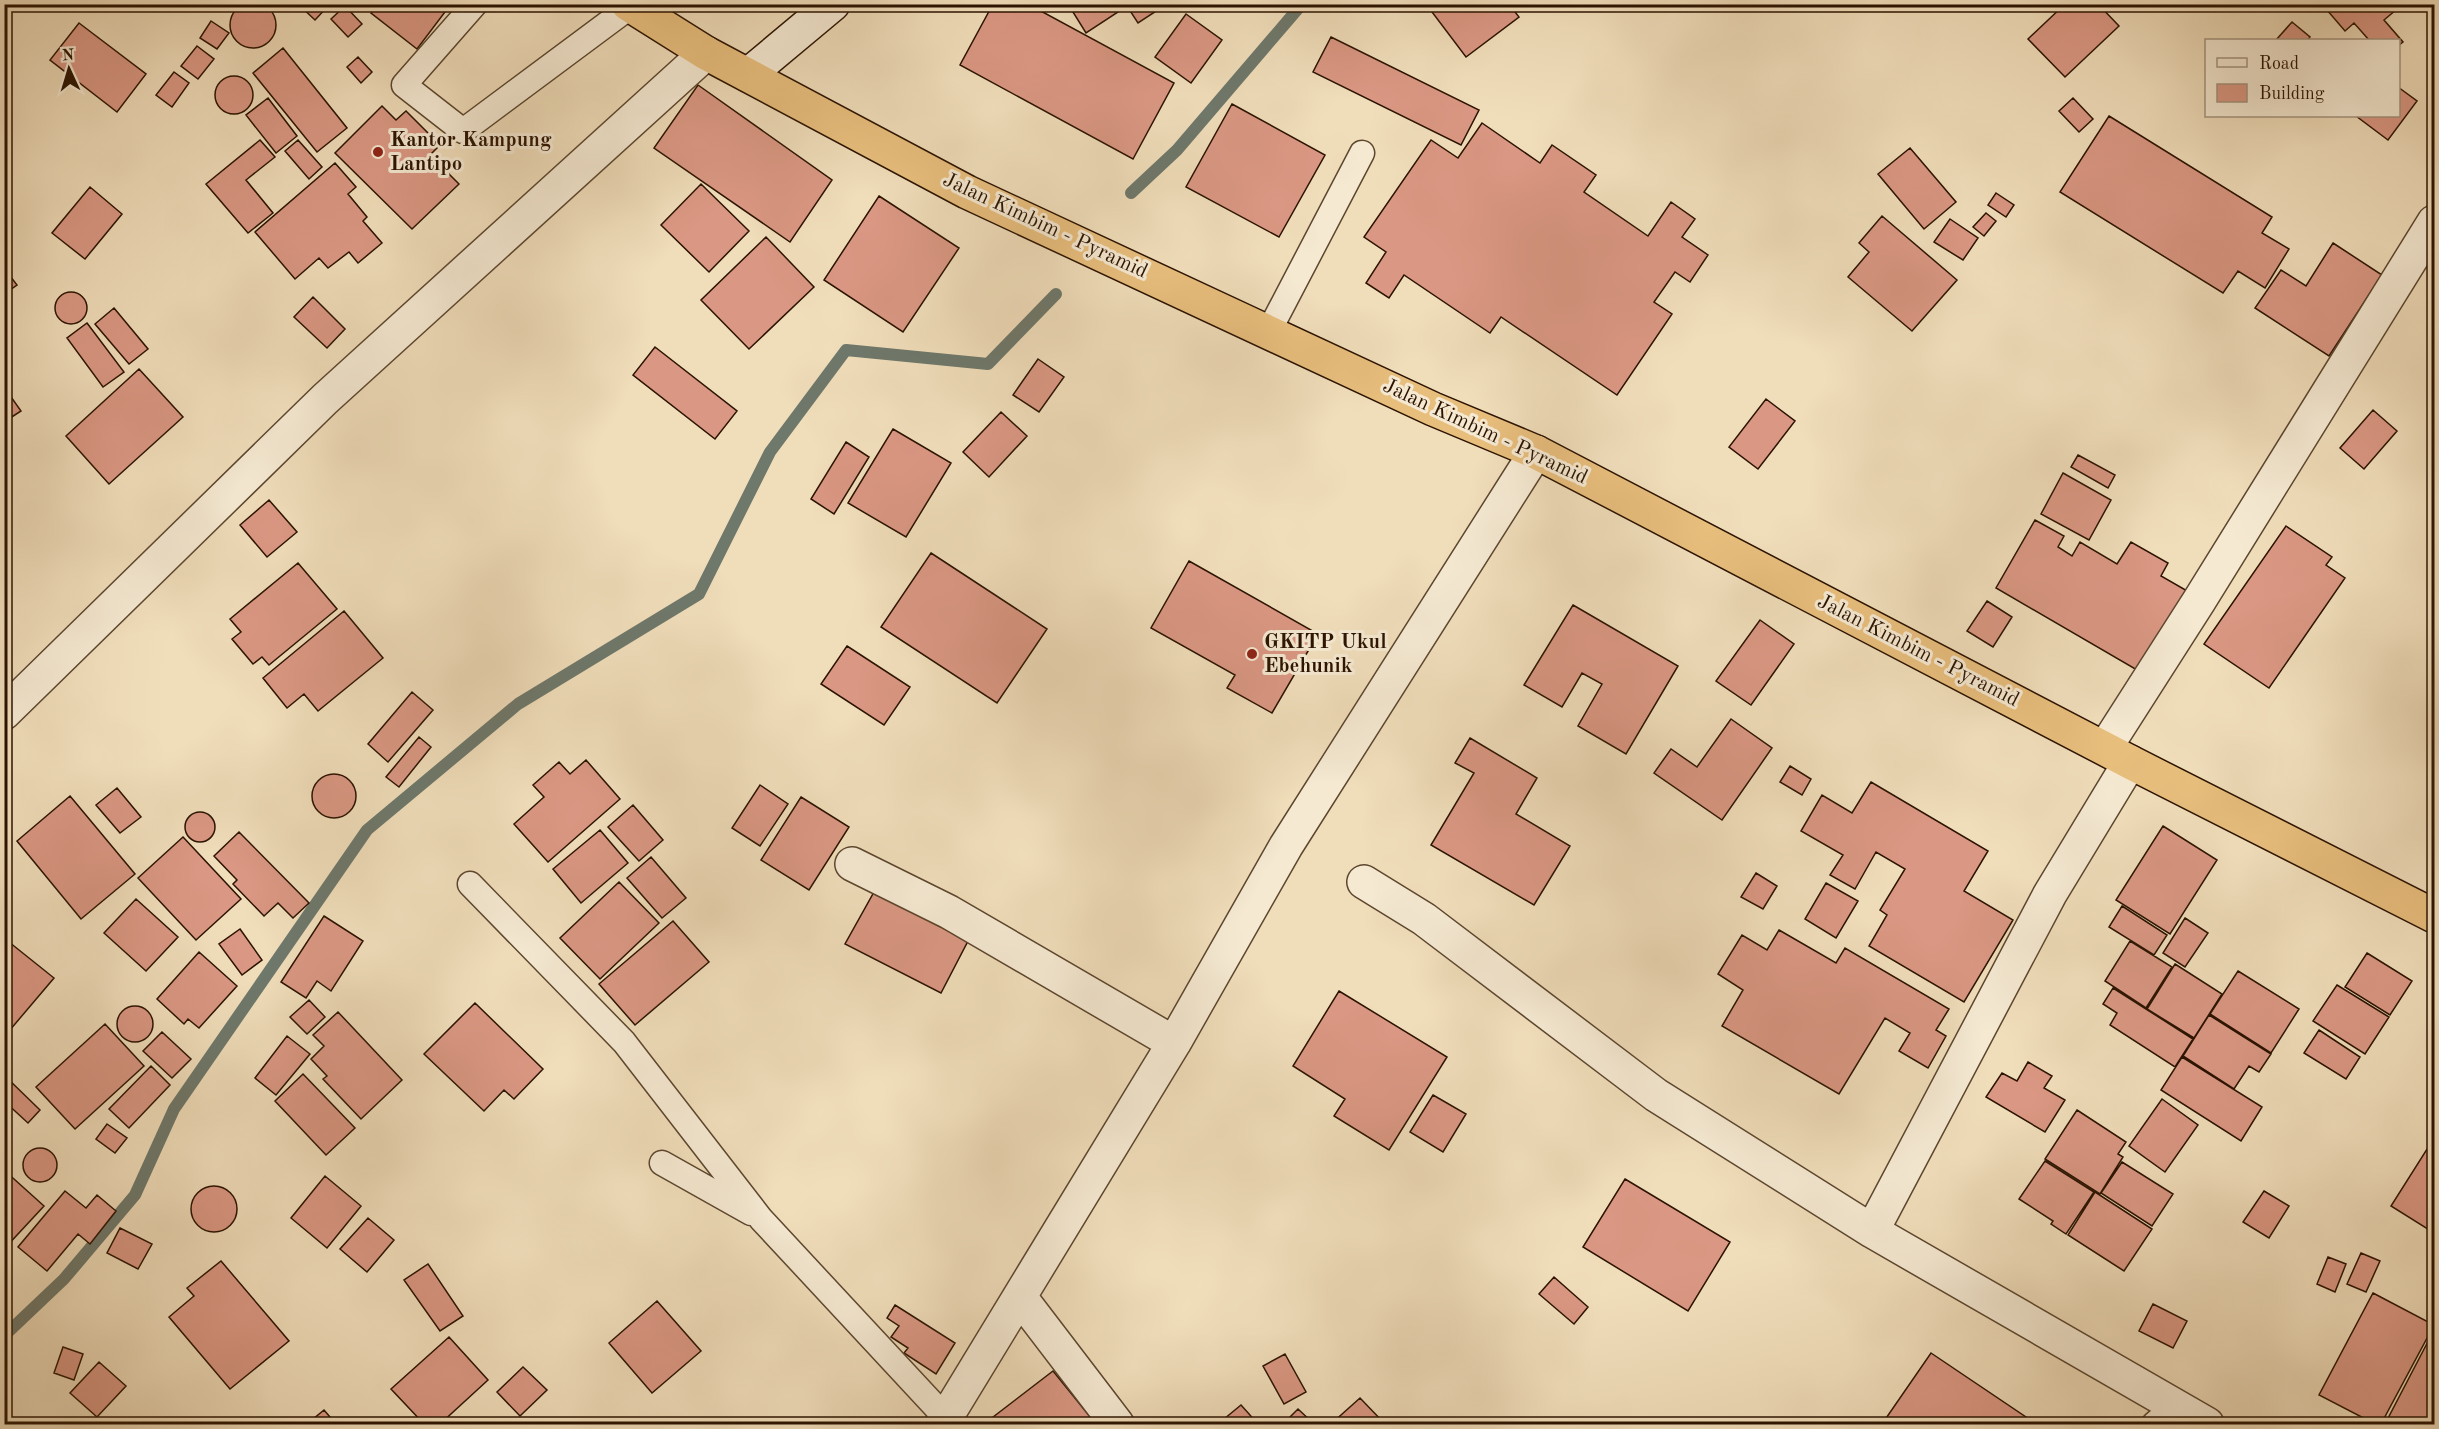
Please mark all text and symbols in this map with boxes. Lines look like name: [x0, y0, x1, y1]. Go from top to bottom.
north arrow: [39, 39, 99, 99]
legend: [2205, 39, 2400, 117]
text: N: [61, 48, 76, 64]
text: Road: [2259, 55, 2299, 73]
text: Building: [2259, 85, 2325, 103]
place label: Kantor Kampung Lantipo: [390, 130, 552, 175]
marker: Kantor Kampung Lantipo: [371, 145, 385, 159]
street label: Jalan Kimbim - Pyramid: [939, 169, 1151, 283]
street label: Jalan Kimbim - Pyramid: [1379, 375, 1591, 489]
street label: Jalan Kimbim - Pyramid: [1814, 591, 2022, 711]
place label: GKITP Ukul Ebehunik: [1264, 632, 1387, 677]
marker: GKITP Ukul Ebehunik: [1245, 647, 1259, 661]

